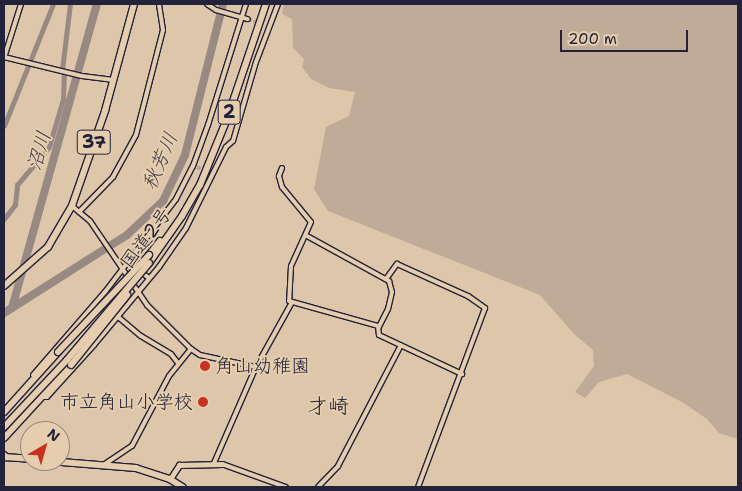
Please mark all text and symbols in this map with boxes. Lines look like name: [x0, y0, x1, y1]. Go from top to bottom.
scale bar: [562, 20, 690, 52]
text: 200 m: [568, 29, 617, 49]
road number: 2: [216, 96, 242, 128]
road number: 37: [76, 126, 112, 158]
water label: 沼川: [22, 128, 56, 174]
water label: 秋芳川: [137, 129, 183, 193]
street label: 国道2号: [116, 203, 176, 273]
place label: 角山幼稚園: [215, 355, 310, 377]
marker: 角山幼稚園: [199, 360, 211, 372]
place label: 市立角山小学校: [60, 391, 193, 413]
district label: 才崎: [307, 393, 349, 419]
marker: 市立角山小学校: [197, 396, 209, 408]
north arrow: [20, 421, 70, 471]
text: N: [44, 424, 64, 445]

